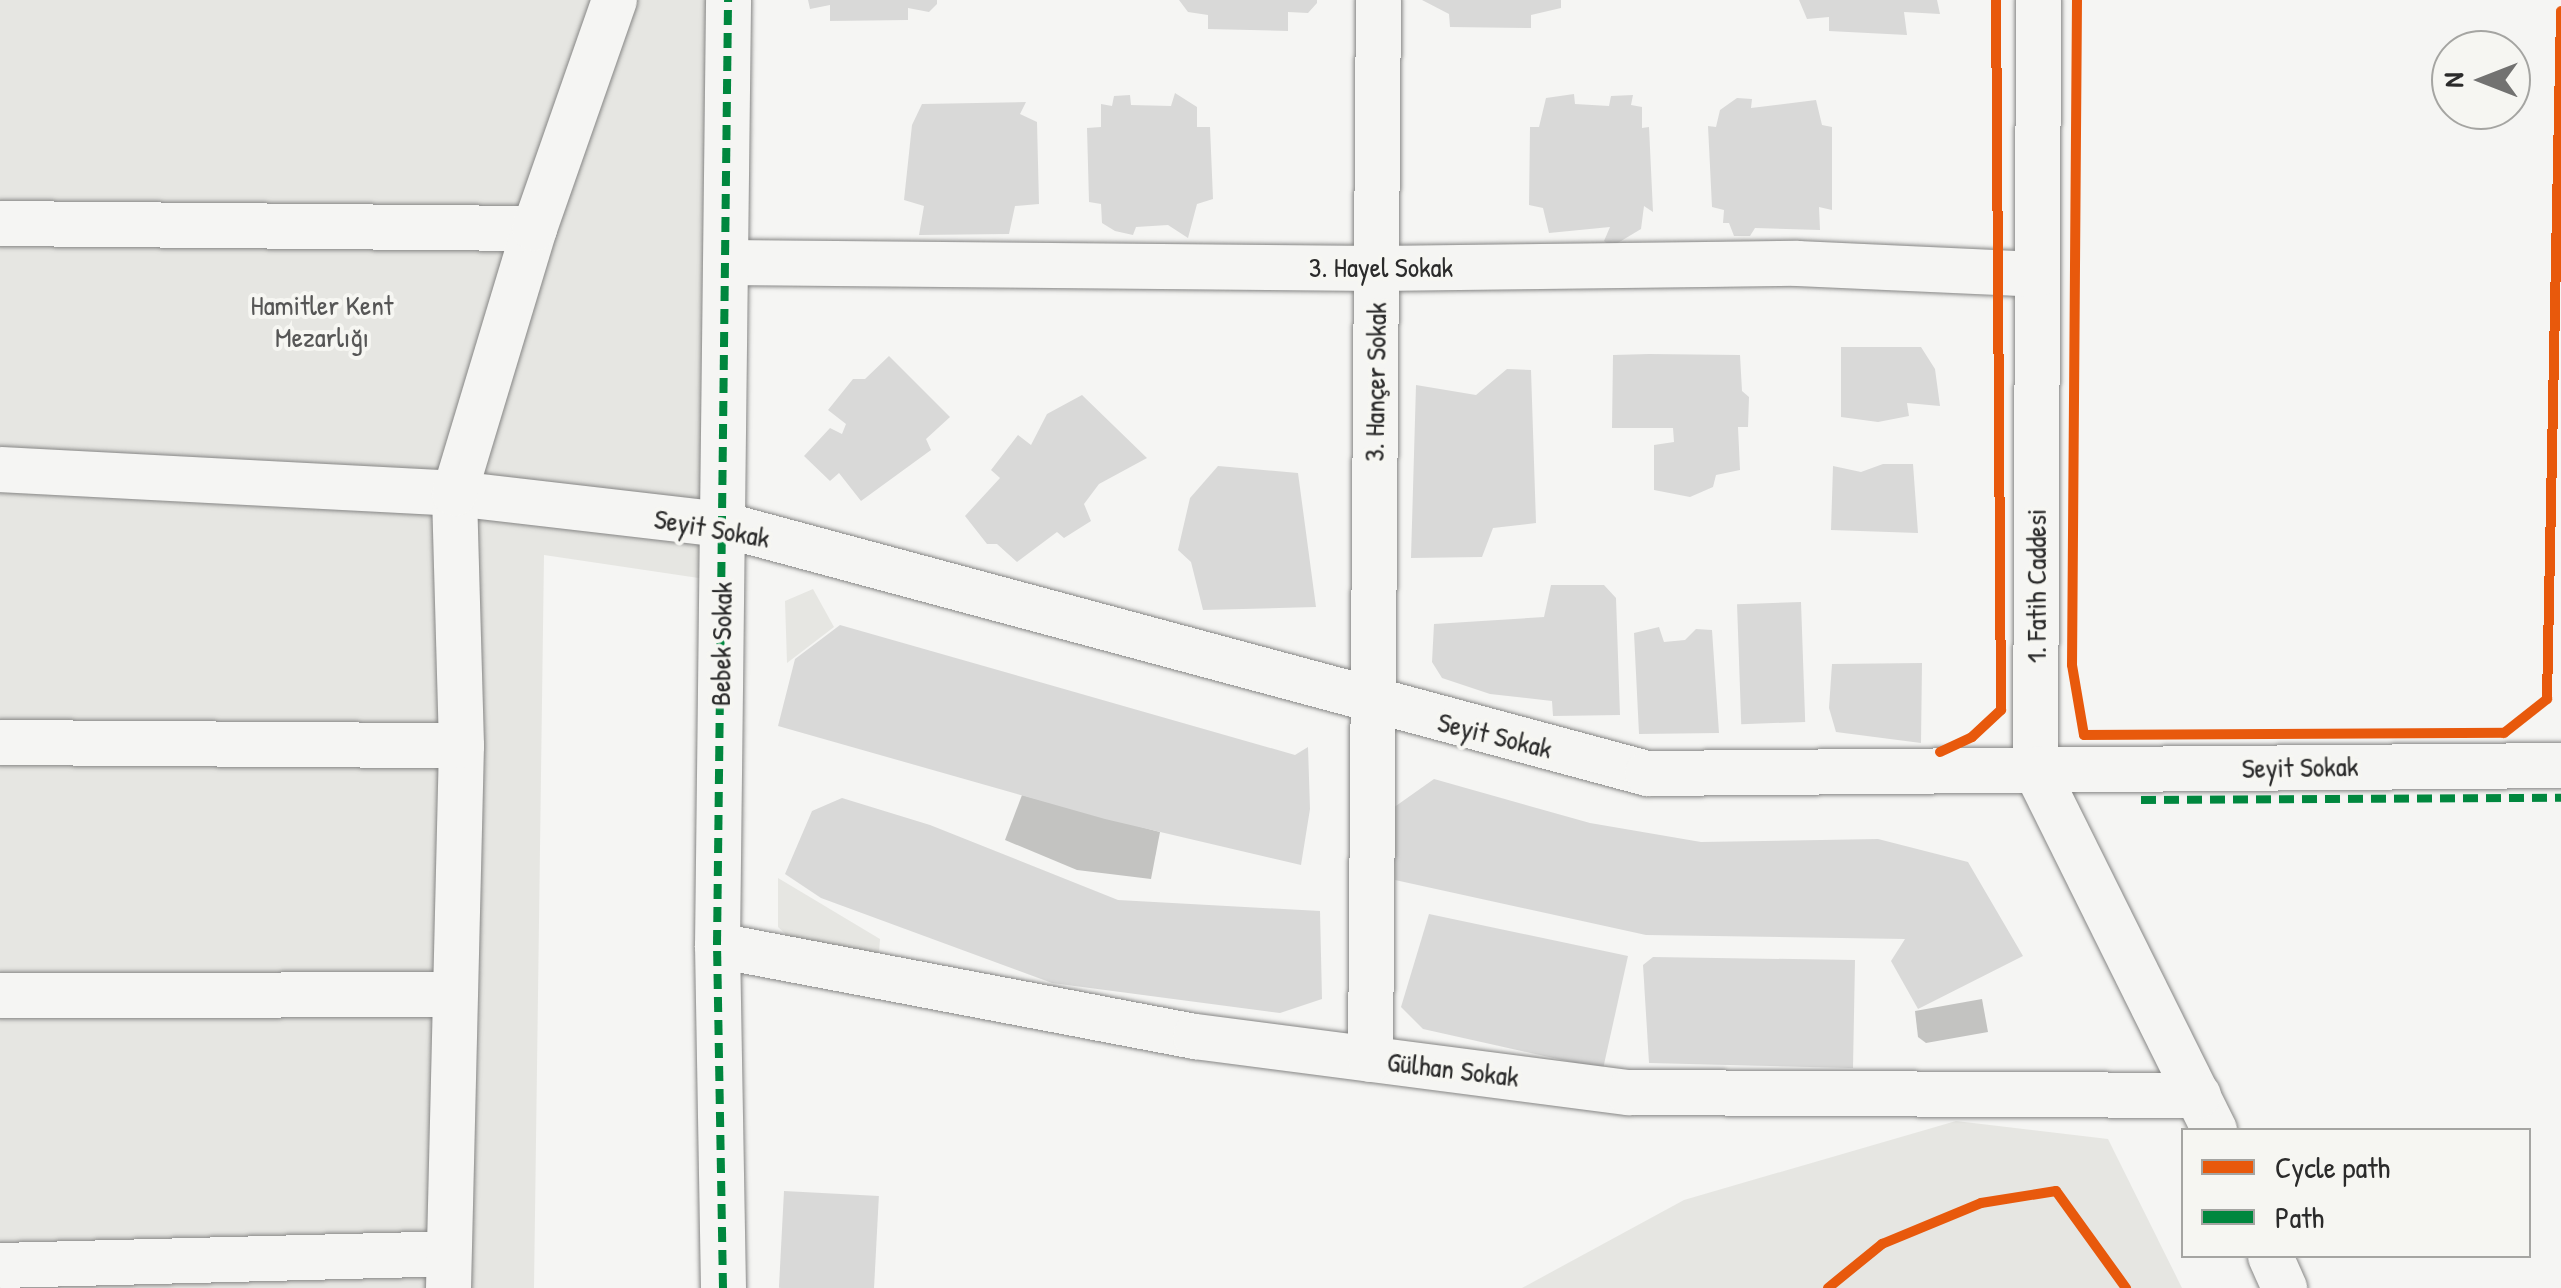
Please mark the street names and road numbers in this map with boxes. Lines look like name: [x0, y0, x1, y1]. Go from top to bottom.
street label: 3. Hayel Sokak: [1309, 250, 1453, 284]
street label: 3. Hançer Sokak: [1357, 302, 1393, 462]
street label: Seyit Sokak: [652, 501, 772, 555]
street label: 1. Fatih Caddesi: [2019, 509, 2053, 663]
street label: Bebek Sokak: [703, 582, 739, 706]
street label: Seyit Sokak: [1434, 705, 1556, 765]
street label: Seyit Sokak: [2241, 749, 2359, 785]
street label: Gülhan Sokak: [1385, 1044, 1521, 1094]

